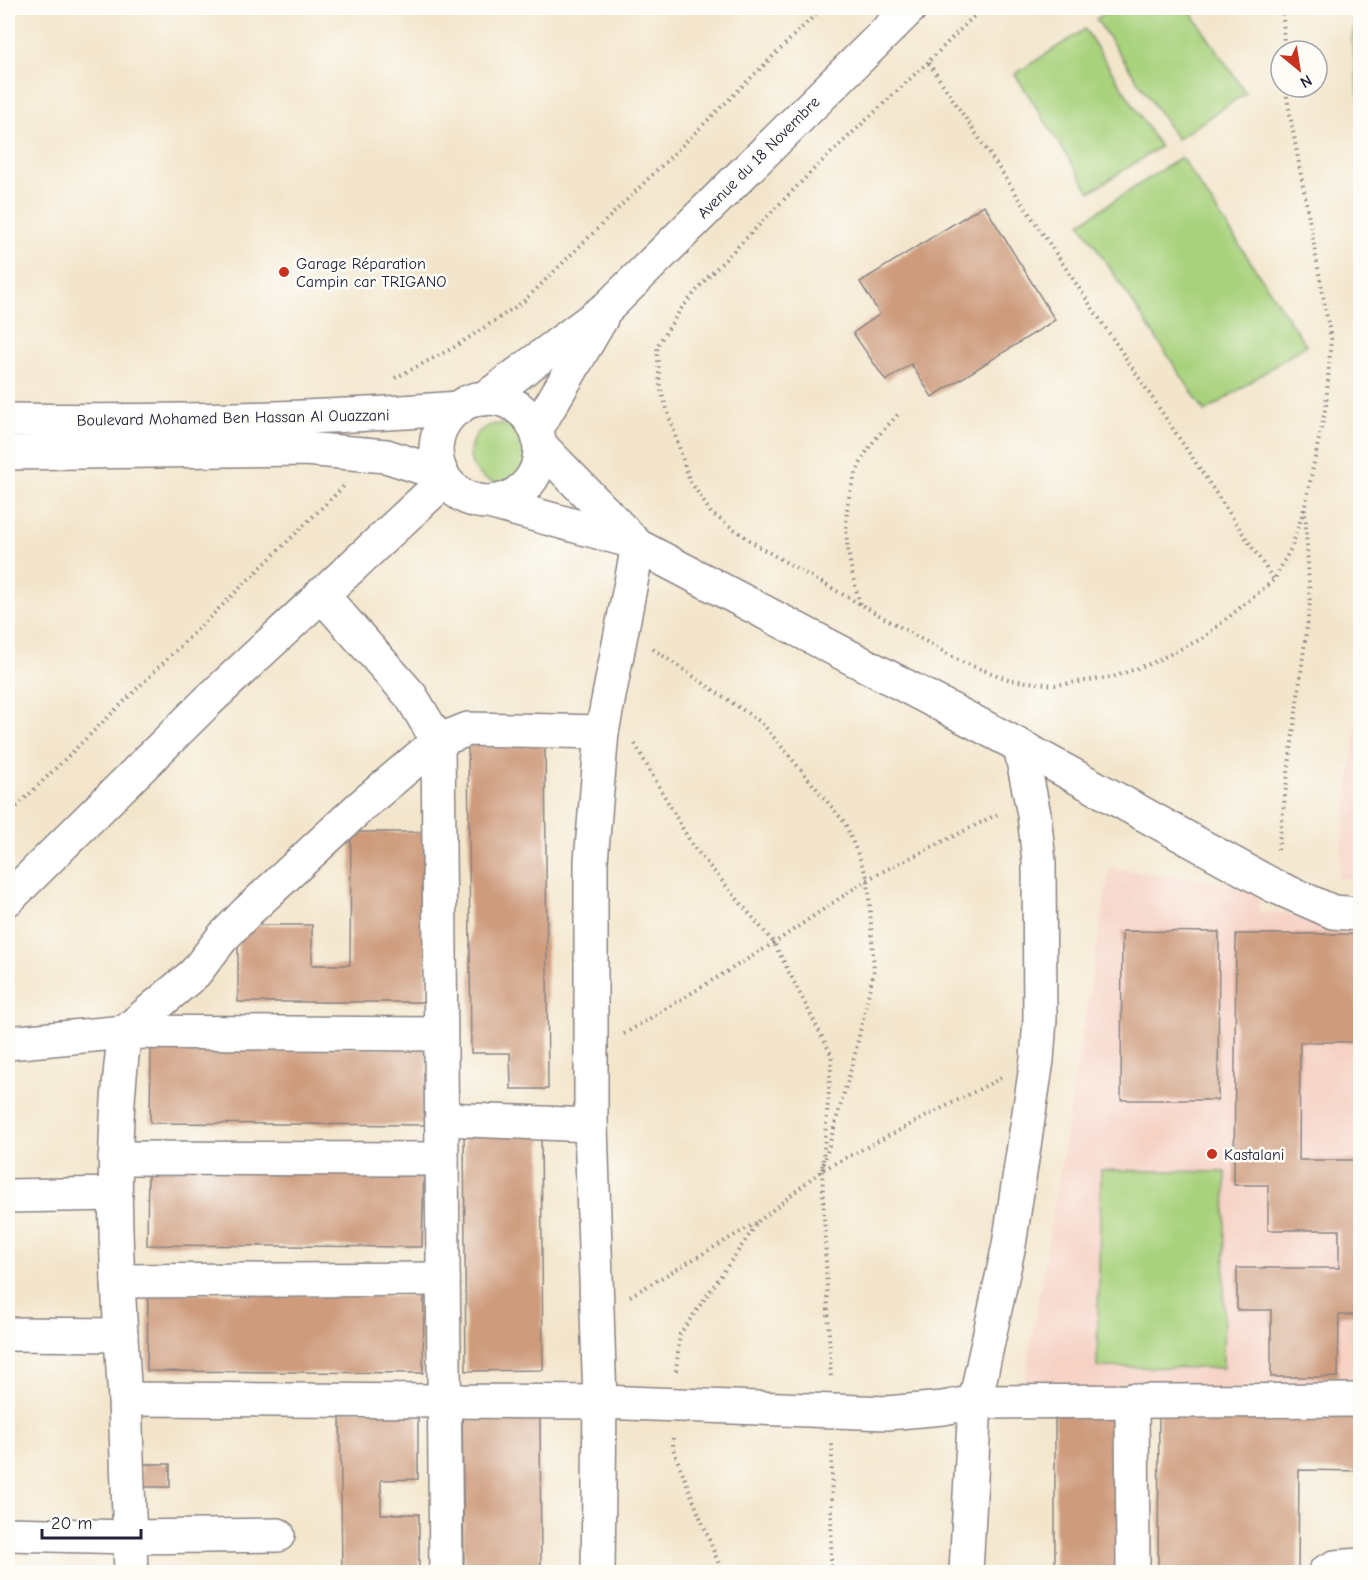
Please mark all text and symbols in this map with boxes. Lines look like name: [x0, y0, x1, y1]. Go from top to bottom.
north arrow: [1269, 39, 1329, 99]
text: N: [1297, 71, 1315, 92]
street label: Avenue du 18 Novembre: [694, 93, 823, 222]
place label: Garage Réparation Campin car TRIGANO: [296, 255, 447, 291]
marker: Garage Réparation Campin car TRIGANO: [277, 265, 291, 279]
street label: Boulevard Mohamed Ben Hassan Al Ouazzani: [76, 406, 390, 430]
place label: Kastalani: [1224, 1146, 1284, 1164]
marker: Kastalani: [1205, 1147, 1219, 1161]
scale bar: [42, 1502, 141, 1540]
text: 20 m: [51, 1513, 92, 1534]

